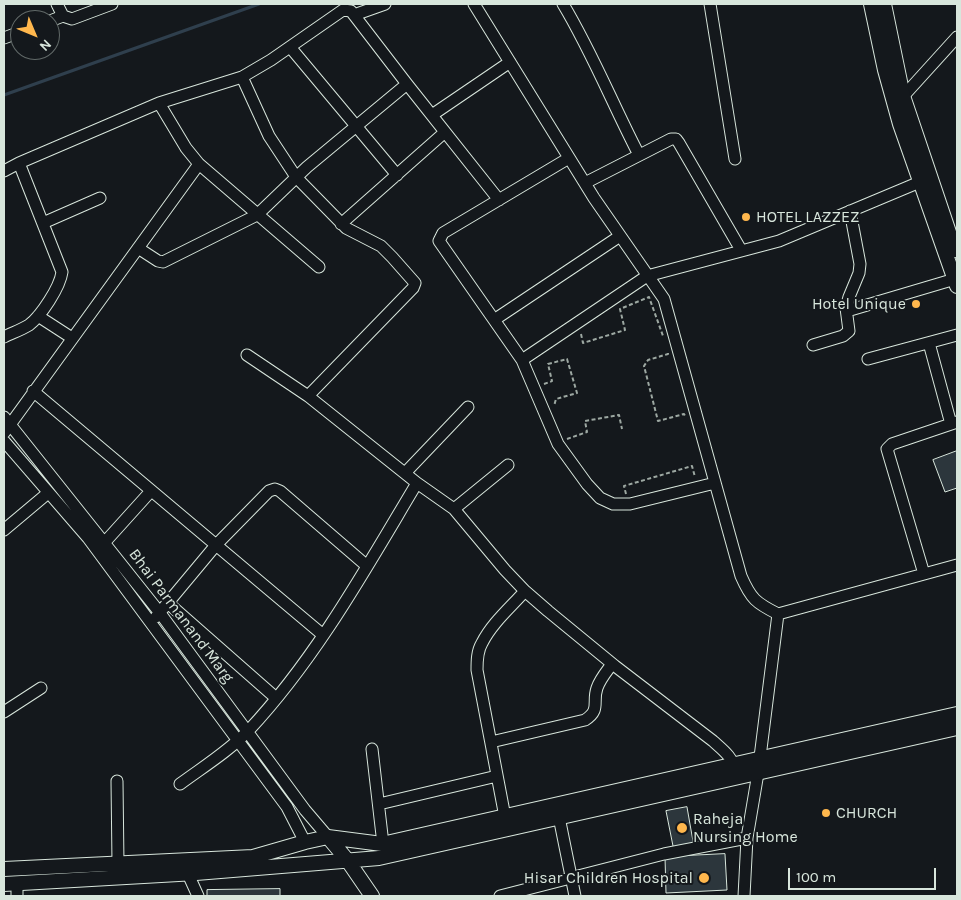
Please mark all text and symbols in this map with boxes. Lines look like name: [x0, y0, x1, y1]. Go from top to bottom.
north arrow: [10, 10, 60, 60]
text: N: [36, 36, 55, 55]
place label: HOTEL LAZZEZ: [756, 207, 859, 227]
marker: HOTEL LAZZEZ: [740, 211, 752, 223]
place label: Hotel Unique: [812, 294, 906, 314]
marker: Hotel Unique: [910, 298, 922, 310]
street label: Bhai Parmanand Marg: [124, 545, 238, 687]
place label: CHURCH: [836, 803, 897, 823]
marker: CHURCH: [820, 807, 832, 819]
place label: Raheja Nursing Home: [693, 809, 798, 847]
marker: Raheja Nursing Home: [675, 821, 689, 835]
scale bar: [791, 858, 938, 890]
place label: Hisar Children Hospital: [524, 868, 693, 888]
text: 100 m: [796, 868, 836, 886]
marker: Hisar Children Hospital: [697, 871, 711, 885]

